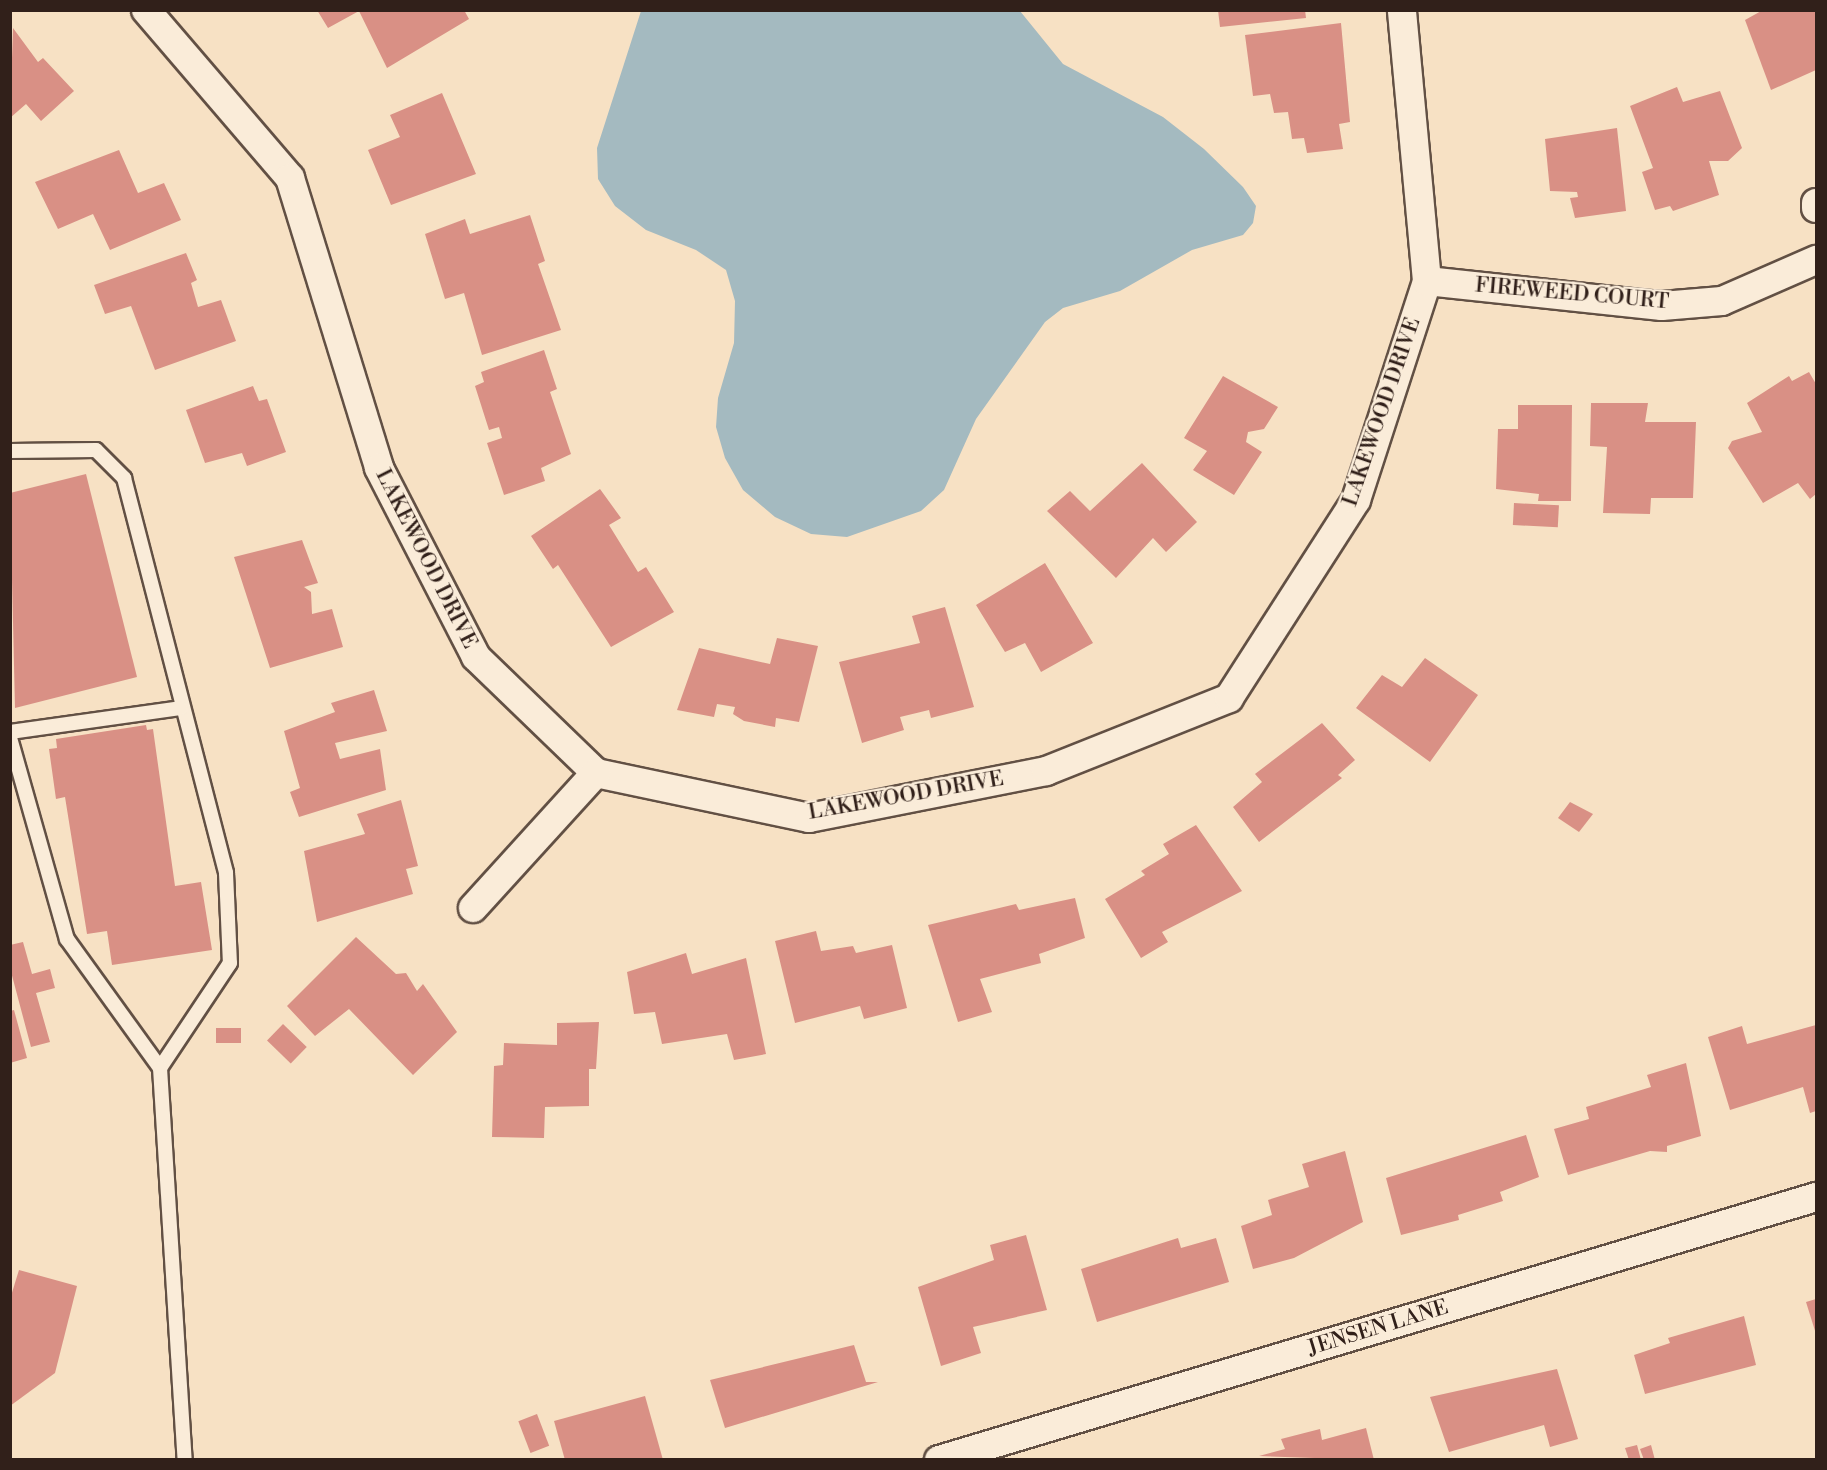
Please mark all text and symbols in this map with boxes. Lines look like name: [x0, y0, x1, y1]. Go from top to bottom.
street label: FIREWEED COURT: [1474, 273, 1670, 315]
street label: LAKEWOOD DRIVE: [1338, 314, 1426, 510]
street label: LAKEWOOD DRIVE: [370, 465, 482, 653]
street label: LAKEWOOD DRIVE: [806, 766, 1006, 826]
street label: JENSEN LANE: [1305, 1295, 1451, 1361]

